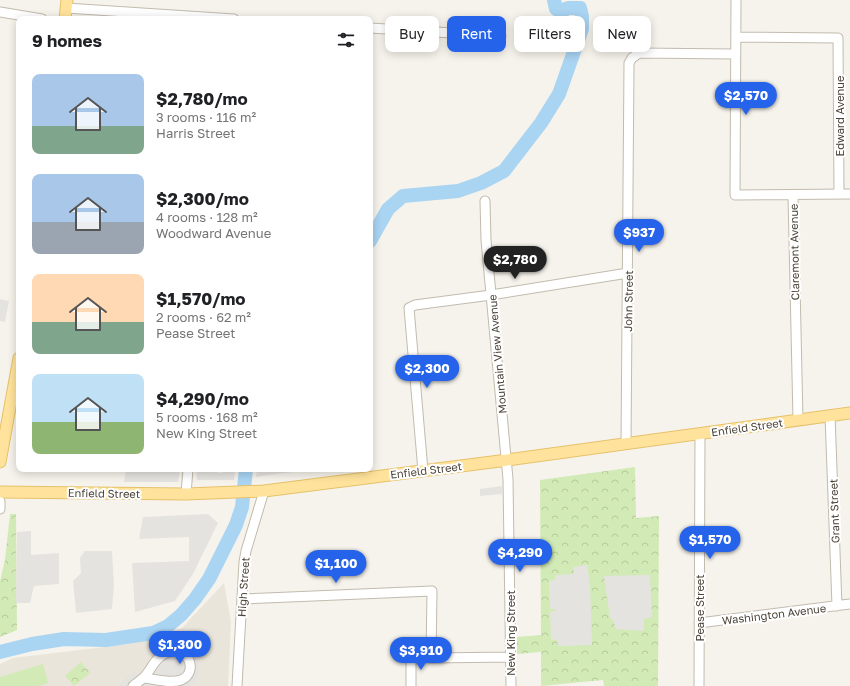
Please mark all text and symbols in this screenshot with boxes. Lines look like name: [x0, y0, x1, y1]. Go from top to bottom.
chip: Buy: [385, 16, 439, 52]
chip: Rent: [447, 16, 506, 52]
chip: Filters: [514, 16, 585, 52]
chip: New: [593, 16, 651, 52]
icon: filters: [335, 29, 357, 51]
text: 9 homes: [32, 30, 102, 51]
street label: Edward Avenue: [833, 76, 846, 156]
pin: $2,570: [713, 82, 779, 116]
text: $2,570: [724, 87, 768, 103]
text: $2,780/mo: [156, 88, 248, 109]
icon: home: [64, 90, 112, 138]
text: 3 rooms · 116 m²: [156, 109, 256, 125]
text: Harris Street: [156, 125, 235, 141]
text: $2,300/mo: [156, 188, 249, 209]
icon: home: [64, 190, 112, 238]
street label: Claremont Avenue: [787, 204, 801, 300]
text: 4 rooms · 128 m²: [156, 209, 258, 225]
pin: $937: [615, 219, 663, 253]
text: $937: [623, 224, 655, 240]
text: Woodward Avenue: [156, 225, 271, 241]
pin: $2,780: [482, 246, 548, 280]
text: $2,780: [493, 251, 537, 267]
street label: John Street: [621, 270, 635, 332]
text: $1,570/mo: [156, 288, 246, 309]
icon: home: [64, 290, 112, 338]
street label: Mountain View Avenue: [485, 294, 509, 414]
text: 2 rooms · 62 m²: [156, 309, 251, 325]
text: Pease Street: [156, 325, 235, 341]
pin: $2,300: [394, 355, 460, 389]
text: $2,300: [404, 360, 450, 376]
text: $4,290/mo: [156, 388, 249, 409]
icon: home: [64, 390, 112, 438]
text: 5 rooms · 168 m²: [156, 409, 258, 425]
street label: Enfield Street: [710, 416, 784, 438]
text: New King Street: [156, 425, 257, 441]
street label: Enfield Street: [389, 459, 463, 481]
street label: Grant Street: [826, 479, 842, 543]
street label: Enfield Street: [68, 486, 140, 500]
pin: $1,570: [677, 526, 743, 560]
text: $1,570: [688, 531, 732, 547]
pin: $4,290: [487, 539, 553, 573]
text: $4,290: [497, 544, 543, 560]
pin: $1,100: [303, 550, 369, 584]
text: $1,100: [314, 555, 358, 571]
street label: High Street: [234, 557, 252, 617]
street label: Pease Street: [693, 574, 706, 642]
street label: New King Street: [504, 590, 517, 676]
street label: Washington Avenue: [721, 601, 827, 627]
pin: $1,300: [147, 631, 213, 665]
text: $1,300: [158, 636, 202, 652]
pin: $3,910: [388, 637, 454, 671]
text: $3,910: [399, 642, 443, 658]

